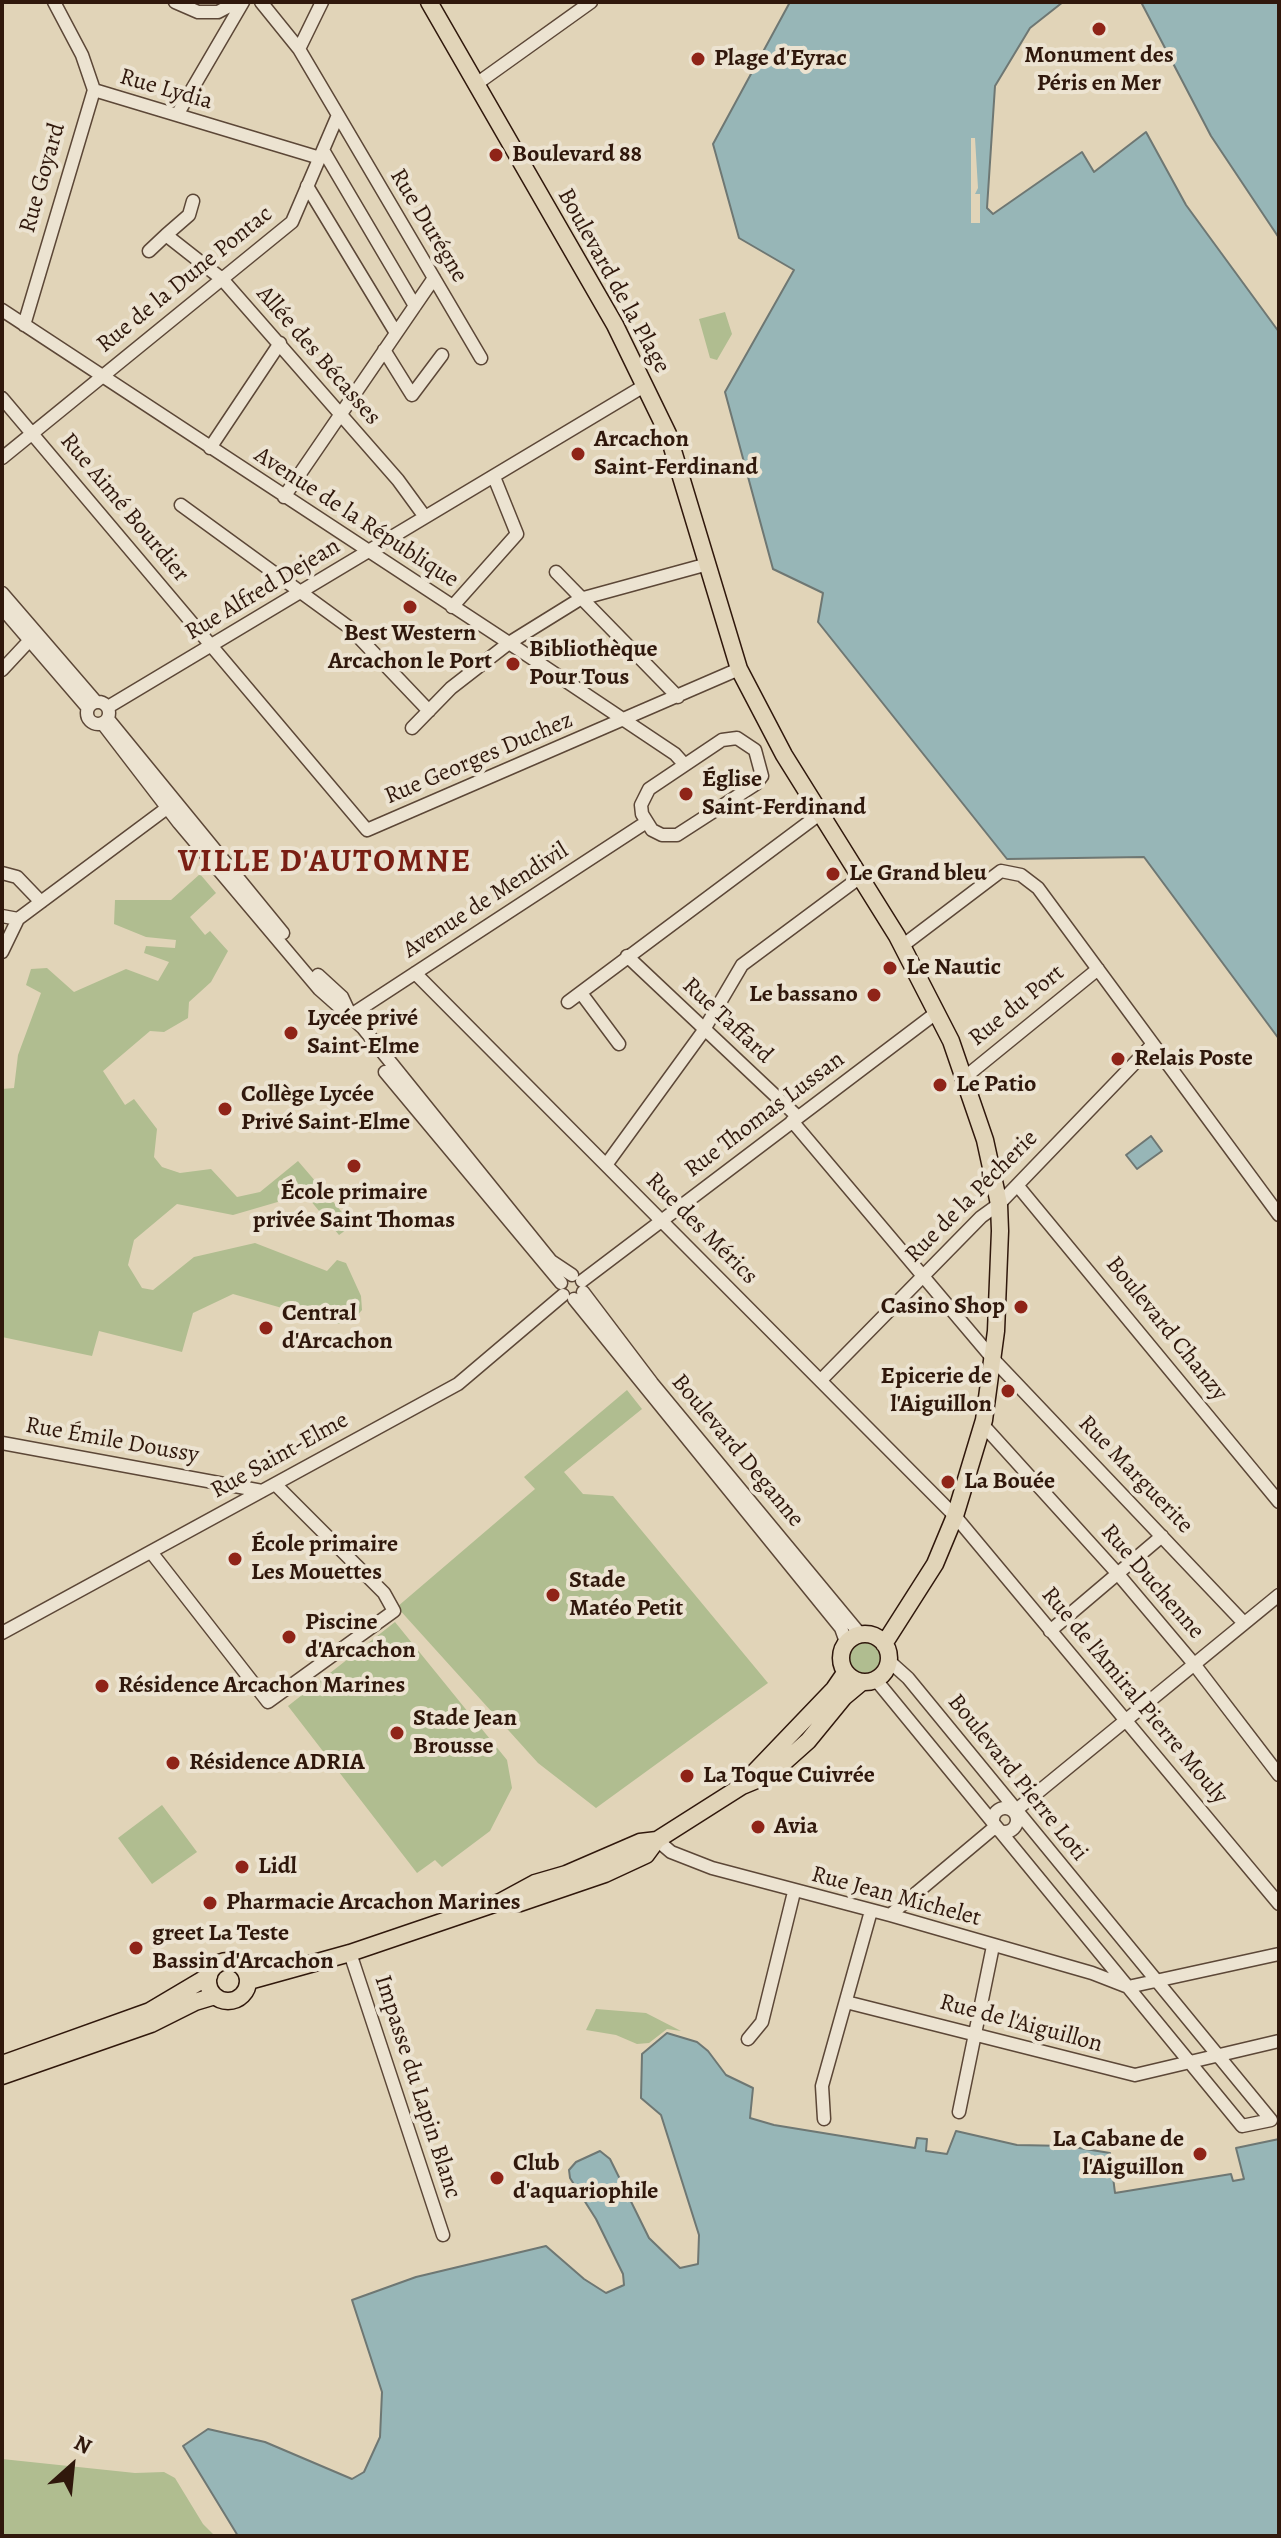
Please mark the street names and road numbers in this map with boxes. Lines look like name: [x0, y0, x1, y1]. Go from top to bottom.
street label: Rue Lydia: [116, 63, 216, 117]
street label: Rue Goyard: [14, 120, 72, 236]
street label: Rue Durégne: [383, 164, 473, 288]
street label: Boulevard de la Plage: [550, 184, 676, 378]
street label: Rue de la Dune Pontac: [91, 200, 279, 360]
street label: Allée des Bécasses: [250, 280, 386, 432]
street label: Rue Aimé Bourdier: [53, 428, 195, 588]
street label: Avenue de la République: [248, 441, 464, 595]
street label: Rue Alfred Dejean: [180, 532, 346, 648]
street label: Rue Georges Duchez: [381, 706, 577, 812]
street label: Avenue de Mendivil: [398, 837, 574, 965]
street label: Rue du Port: [964, 959, 1070, 1053]
street label: Rue Taffard: [676, 972, 778, 1070]
street label: Rue Thomas Lussan: [679, 1046, 851, 1184]
street label: Rue de la Pécherie: [900, 1125, 1044, 1269]
street label: Rue des Mérics: [639, 1167, 763, 1291]
street label: Boulevard Chanzy: [1099, 1251, 1233, 1407]
street label: Boulevard Deganne: [665, 1369, 809, 1533]
street label: Rue Saint-Elme: [206, 1406, 354, 1506]
street label: Rue Marguerite: [1071, 1410, 1199, 1540]
street label: Rue Émile Doussy: [23, 1412, 201, 1470]
street label: Rue Duchenne: [1094, 1519, 1210, 1645]
street label: Rue de l'Amiral Pierre Mouly: [1035, 1581, 1233, 1811]
street label: Boulevard Pierre Loti: [941, 1689, 1093, 1867]
street label: Rue Jean Michelet: [808, 1861, 984, 1933]
street label: Impasse du Lapin Blanc: [367, 1972, 467, 2202]
street label: Rue de l'Aiguillon: [936, 1988, 1106, 2060]

